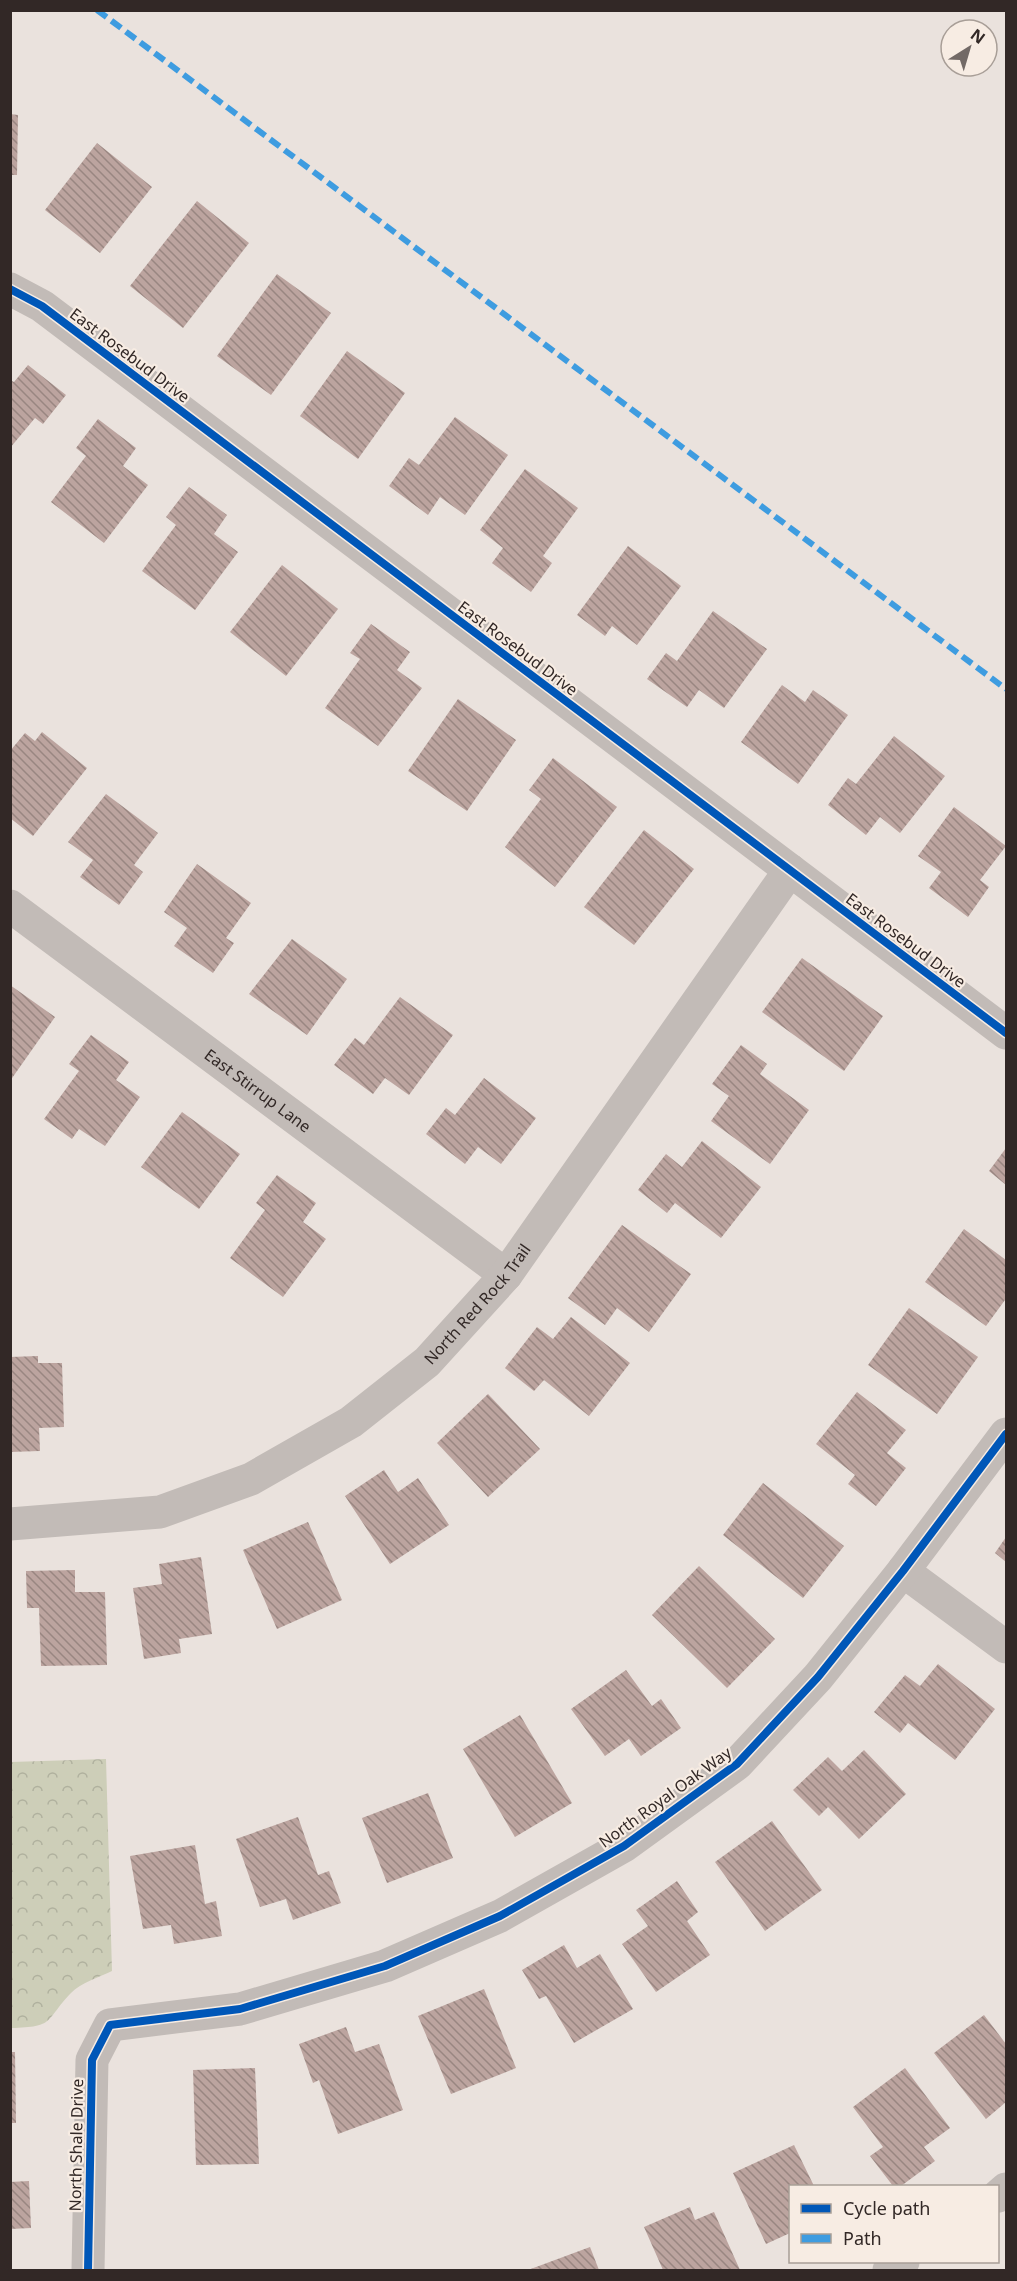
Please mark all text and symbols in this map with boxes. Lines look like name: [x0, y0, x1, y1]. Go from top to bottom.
north arrow: [939, 18, 999, 78]
text: N: [966, 23, 990, 49]
street label: East Rosebud Drive: [65, 303, 195, 407]
street label: East Rosebud Drive: [453, 596, 583, 700]
street label: East Rosebud Drive: [841, 888, 971, 992]
street label: East Stirrup Lane: [200, 1044, 316, 1137]
street label: North Red Rock Trail: [419, 1239, 536, 1369]
street label: North Royal Oak Way: [594, 1741, 736, 1853]
street label: North Shale Drive: [64, 2078, 88, 2212]
legend: [789, 2185, 999, 2263]
text: Cycle path: [843, 2196, 930, 2220]
text: Path: [843, 2226, 882, 2250]

